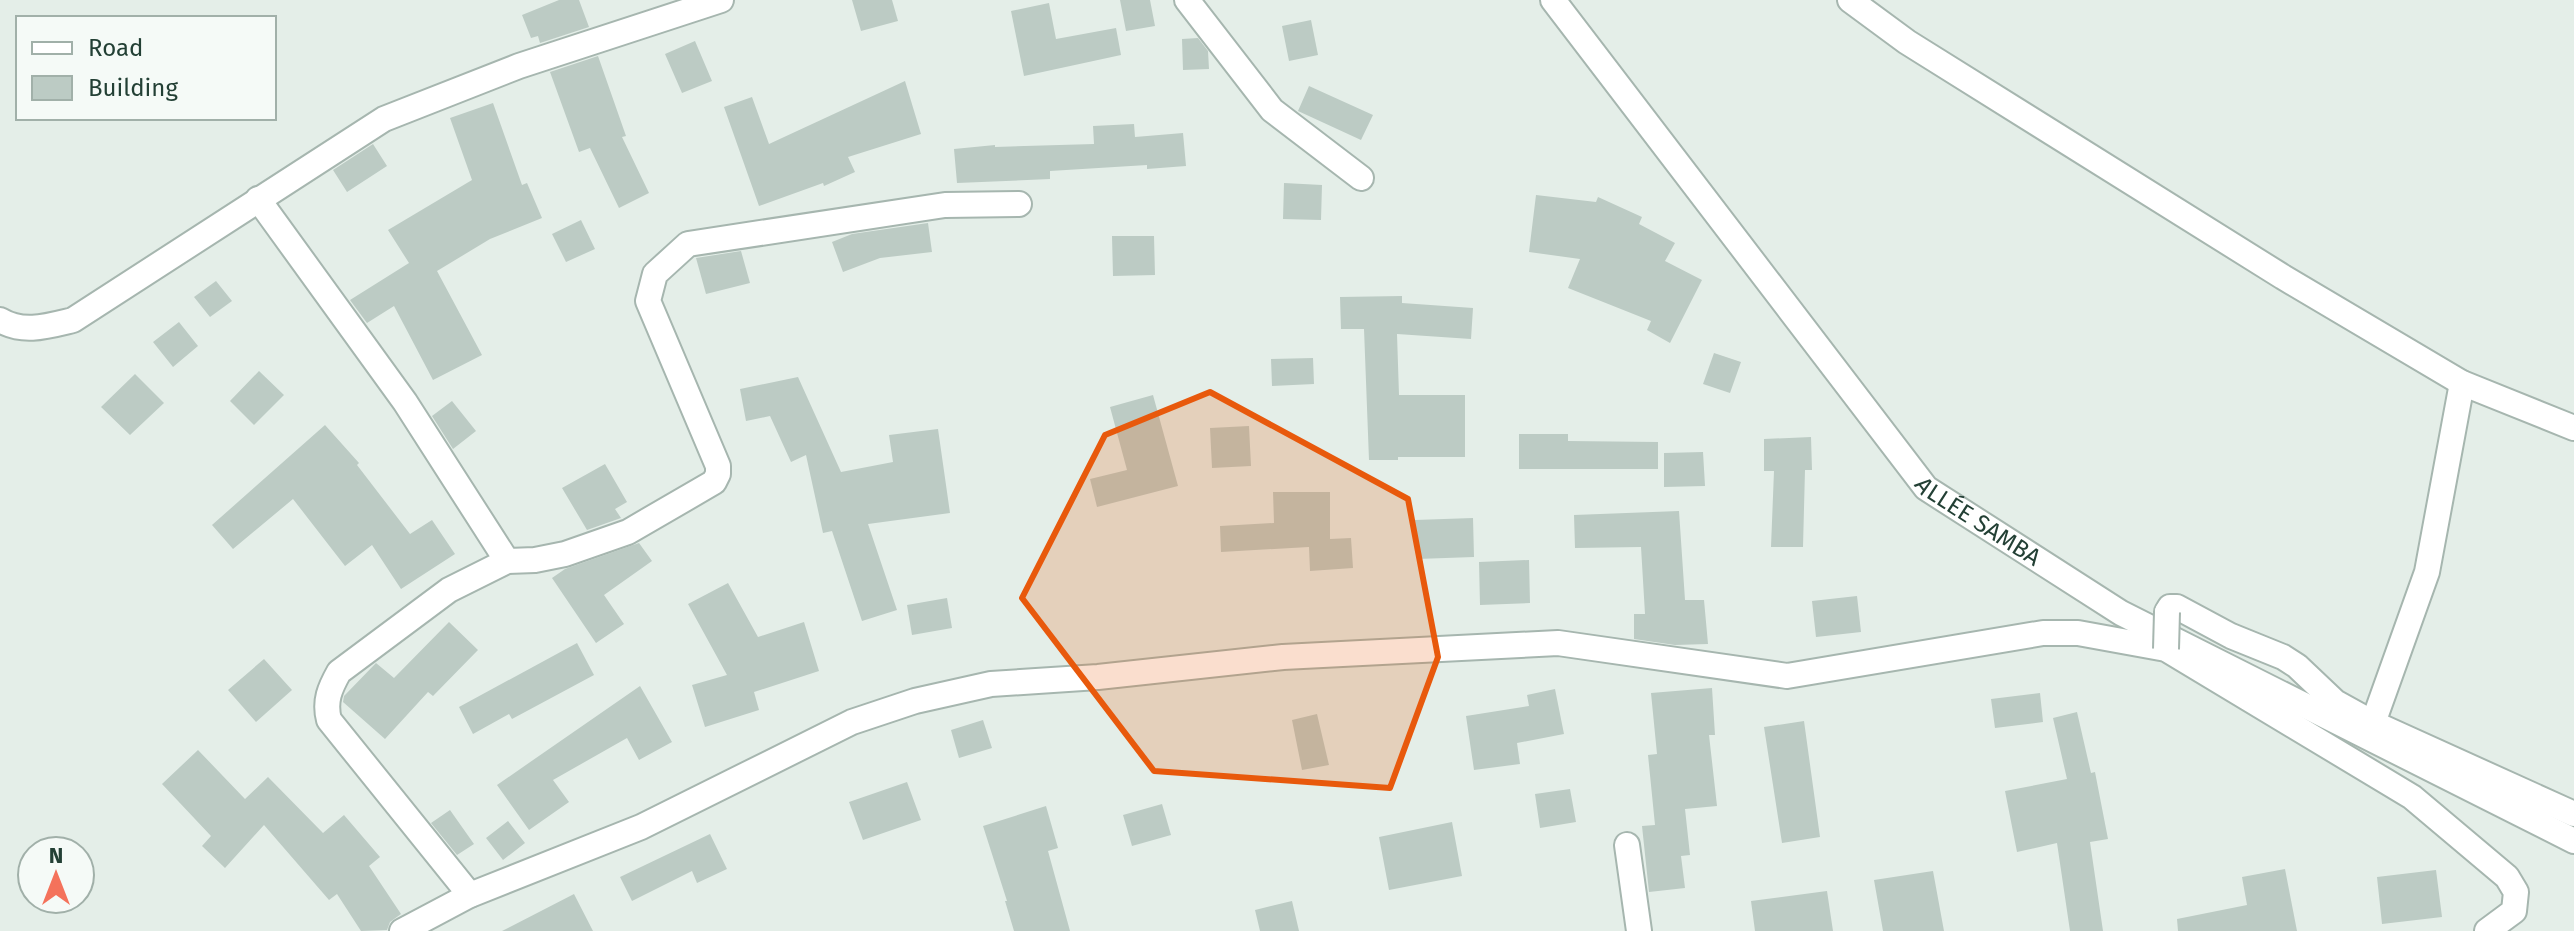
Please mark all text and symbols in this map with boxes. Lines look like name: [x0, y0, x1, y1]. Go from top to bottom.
legend: [16, 16, 276, 120]
text: Road: [88, 34, 143, 62]
text: Building: [88, 74, 178, 102]
street label: ALLÉE SAMBA: [1909, 472, 2046, 572]
north arrow: [16, 835, 96, 915]
text: N: [49, 842, 63, 869]

